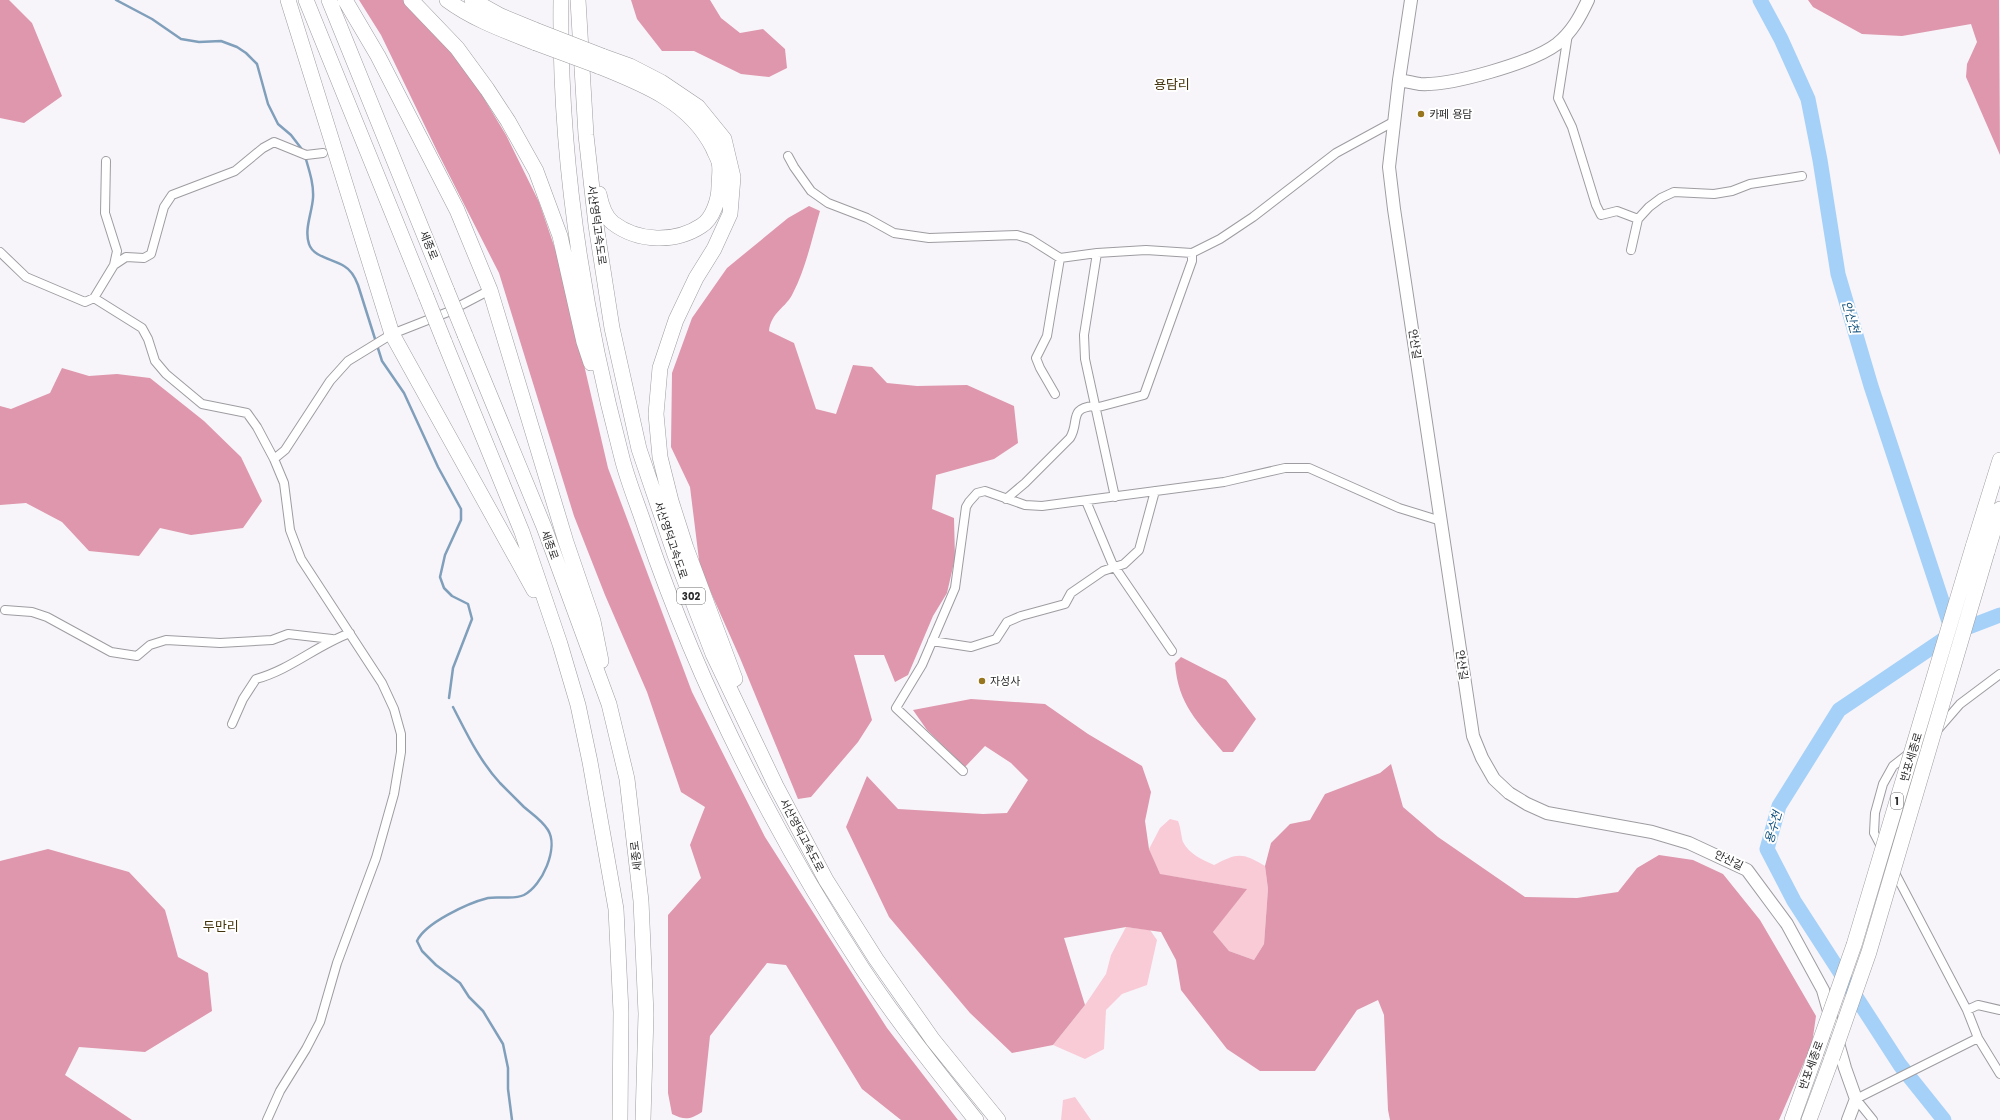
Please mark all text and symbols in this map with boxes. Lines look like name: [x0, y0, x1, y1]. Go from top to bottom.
district label: 용담리: [1154, 75, 1190, 94]
place label: 카페 용담: [1429, 106, 1472, 122]
marker: 카페 용담: [1416, 109, 1426, 119]
street label: 서산영덕고속도로: [583, 184, 611, 266]
street label: 세종로: [416, 228, 442, 262]
water label: 안산천: [1838, 299, 1864, 337]
street label: 안산길: [1405, 328, 1425, 360]
street label: 서산영덕고속도로: [650, 499, 692, 581]
street label: 세종로: [537, 528, 563, 562]
road number: 302: [677, 588, 705, 604]
street label: 안산길: [1452, 649, 1472, 681]
place label: 자성사: [990, 673, 1020, 689]
marker: 자성사: [977, 676, 987, 686]
street label: 반포세종로: [1896, 730, 1926, 784]
road number: 1: [1891, 793, 1903, 809]
street label: 서산영덕고속도로: [776, 795, 828, 875]
water label: 용수천: [1760, 807, 1786, 845]
street label: 세종로: [626, 840, 646, 872]
street label: 안산길: [1712, 846, 1746, 874]
district label: 두만리: [203, 917, 239, 936]
street label: 반포세종로: [1795, 1038, 1827, 1092]

